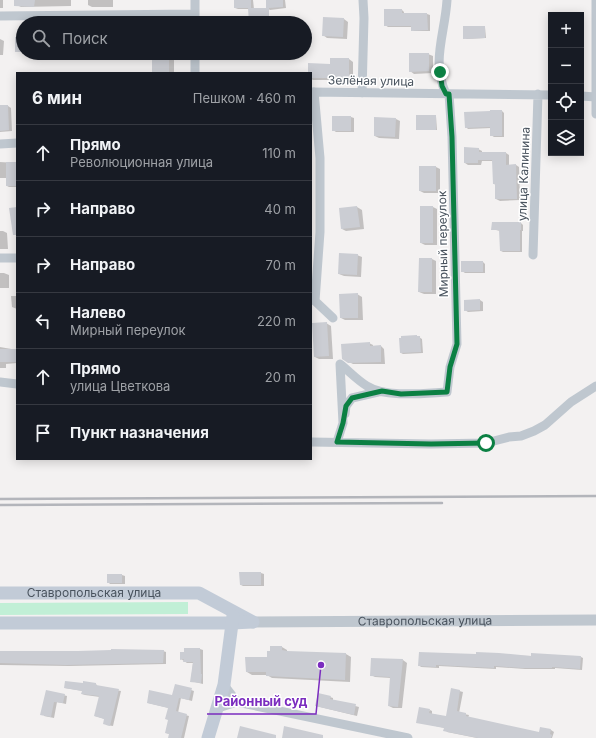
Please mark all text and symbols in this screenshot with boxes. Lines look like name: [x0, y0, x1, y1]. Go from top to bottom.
map controls: [548, 12, 584, 156]
button: +: [548, 12, 584, 48]
search box: [16, 16, 312, 60]
icon: search: [30, 27, 52, 49]
text: Поиск: [62, 29, 108, 48]
button: −: [548, 48, 584, 84]
route end: [431, 63, 449, 81]
street label: Зелёная улица: [328, 72, 414, 89]
button: locate: [548, 84, 584, 120]
text: 6 мин: [32, 88, 82, 108]
text: Пешком · 460 m: [193, 90, 296, 106]
button: layers: [548, 120, 584, 156]
street label: улица Калинина: [514, 127, 533, 221]
text: Прямо: [70, 135, 121, 154]
icon: ahead: [32, 142, 54, 164]
text: 110 m: [262, 145, 296, 161]
text: Революционная улица: [70, 154, 213, 170]
street label: Мирный переулок: [434, 190, 451, 297]
icon: right: [32, 198, 54, 220]
text: Направо: [70, 199, 135, 218]
text: 40 m: [264, 201, 296, 217]
icon: right: [32, 254, 54, 276]
text: Направо: [70, 255, 135, 274]
text: 70 m: [266, 257, 296, 273]
text: Налево: [70, 303, 126, 322]
icon: left: [32, 310, 54, 332]
text: 220 m: [257, 313, 296, 329]
text: Мирный переулок: [70, 322, 186, 338]
text: Прямо: [70, 359, 121, 378]
icon: ahead: [32, 366, 54, 388]
text: 20 m: [265, 369, 296, 385]
text: улица Цветкова: [70, 378, 170, 394]
icon: arrive: [32, 422, 54, 444]
text: Пункт назначения: [70, 423, 209, 442]
route start: [477, 434, 495, 452]
street label: Ставропольская улица: [27, 585, 161, 600]
street label: Ставропольская улица: [358, 613, 492, 628]
callout: Районный суд: [207, 689, 316, 714]
text: Районный суд: [214, 693, 308, 709]

